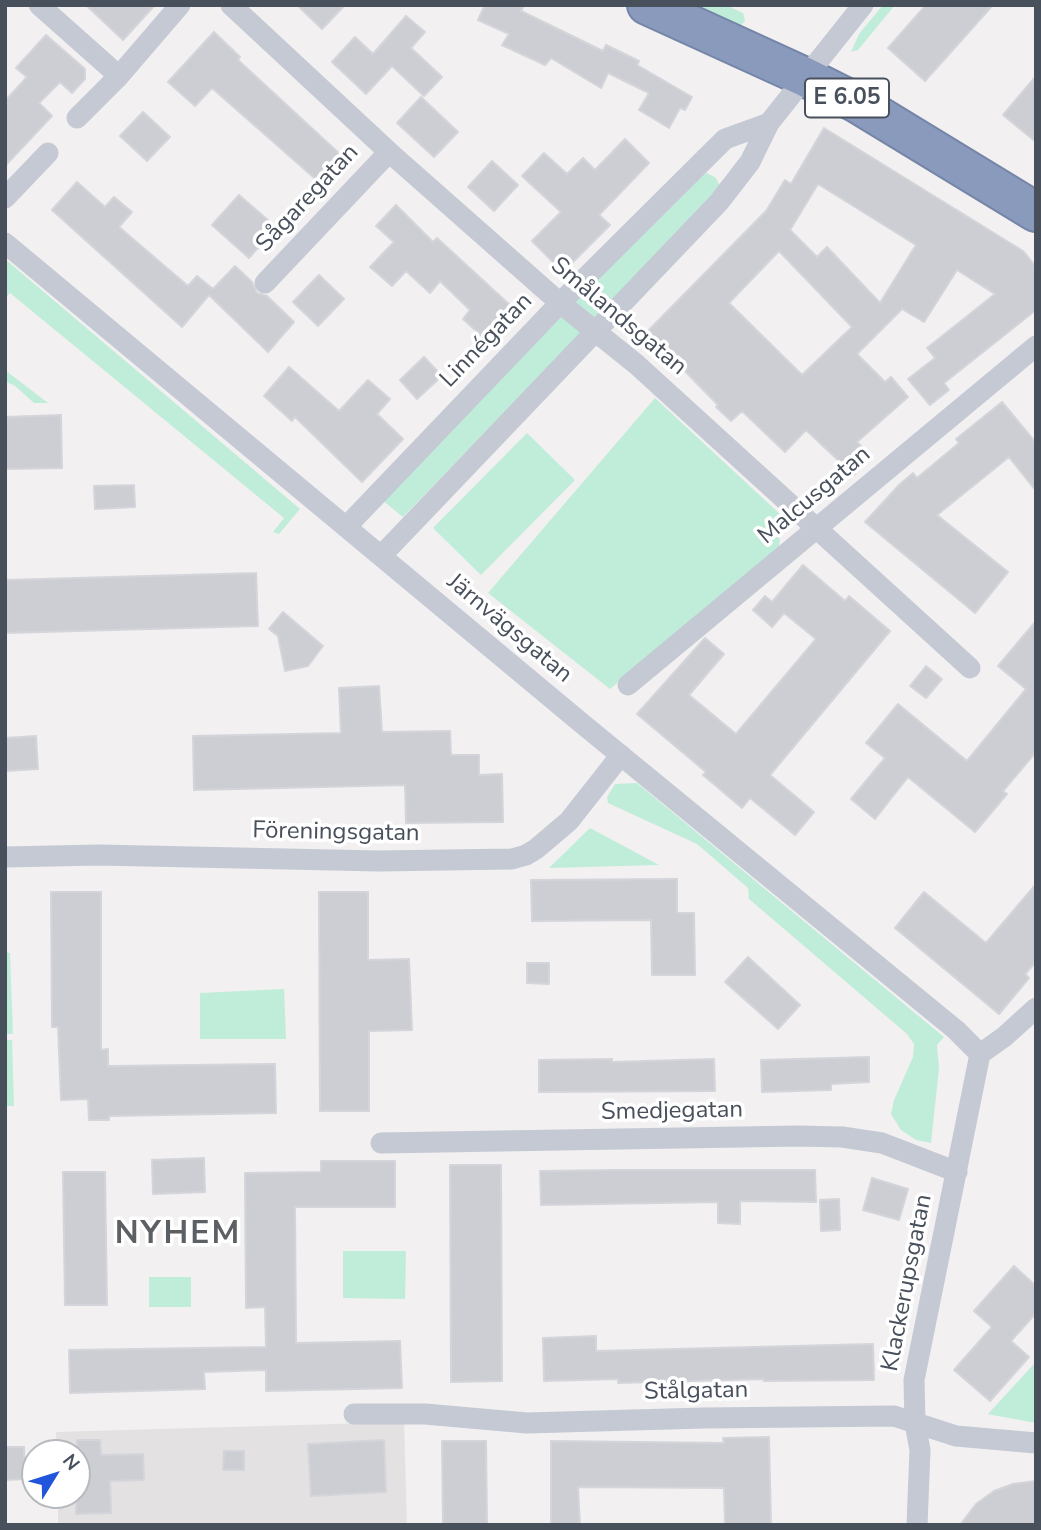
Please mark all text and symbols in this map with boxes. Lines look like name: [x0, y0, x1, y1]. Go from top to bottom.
road number: E 6.05: [805, 78, 889, 118]
street label: Sågaregatan: [251, 139, 365, 259]
street label: Smålandsgatan: [544, 252, 692, 382]
street label: Linnégatan: [435, 288, 539, 394]
street label: Malcusgatan: [753, 441, 877, 551]
street label: Järnvägsgatan: [441, 568, 577, 690]
street label: Föreningsgatan: [252, 817, 420, 849]
street label: Smedjegatan: [601, 1096, 743, 1128]
street label: Klackerupsgatan: [877, 1192, 939, 1374]
district label: NYHEM: [115, 1216, 241, 1254]
street label: Stålgatan: [644, 1377, 748, 1407]
north arrow: [21, 1439, 91, 1509]
text: N: [56, 1449, 86, 1476]

